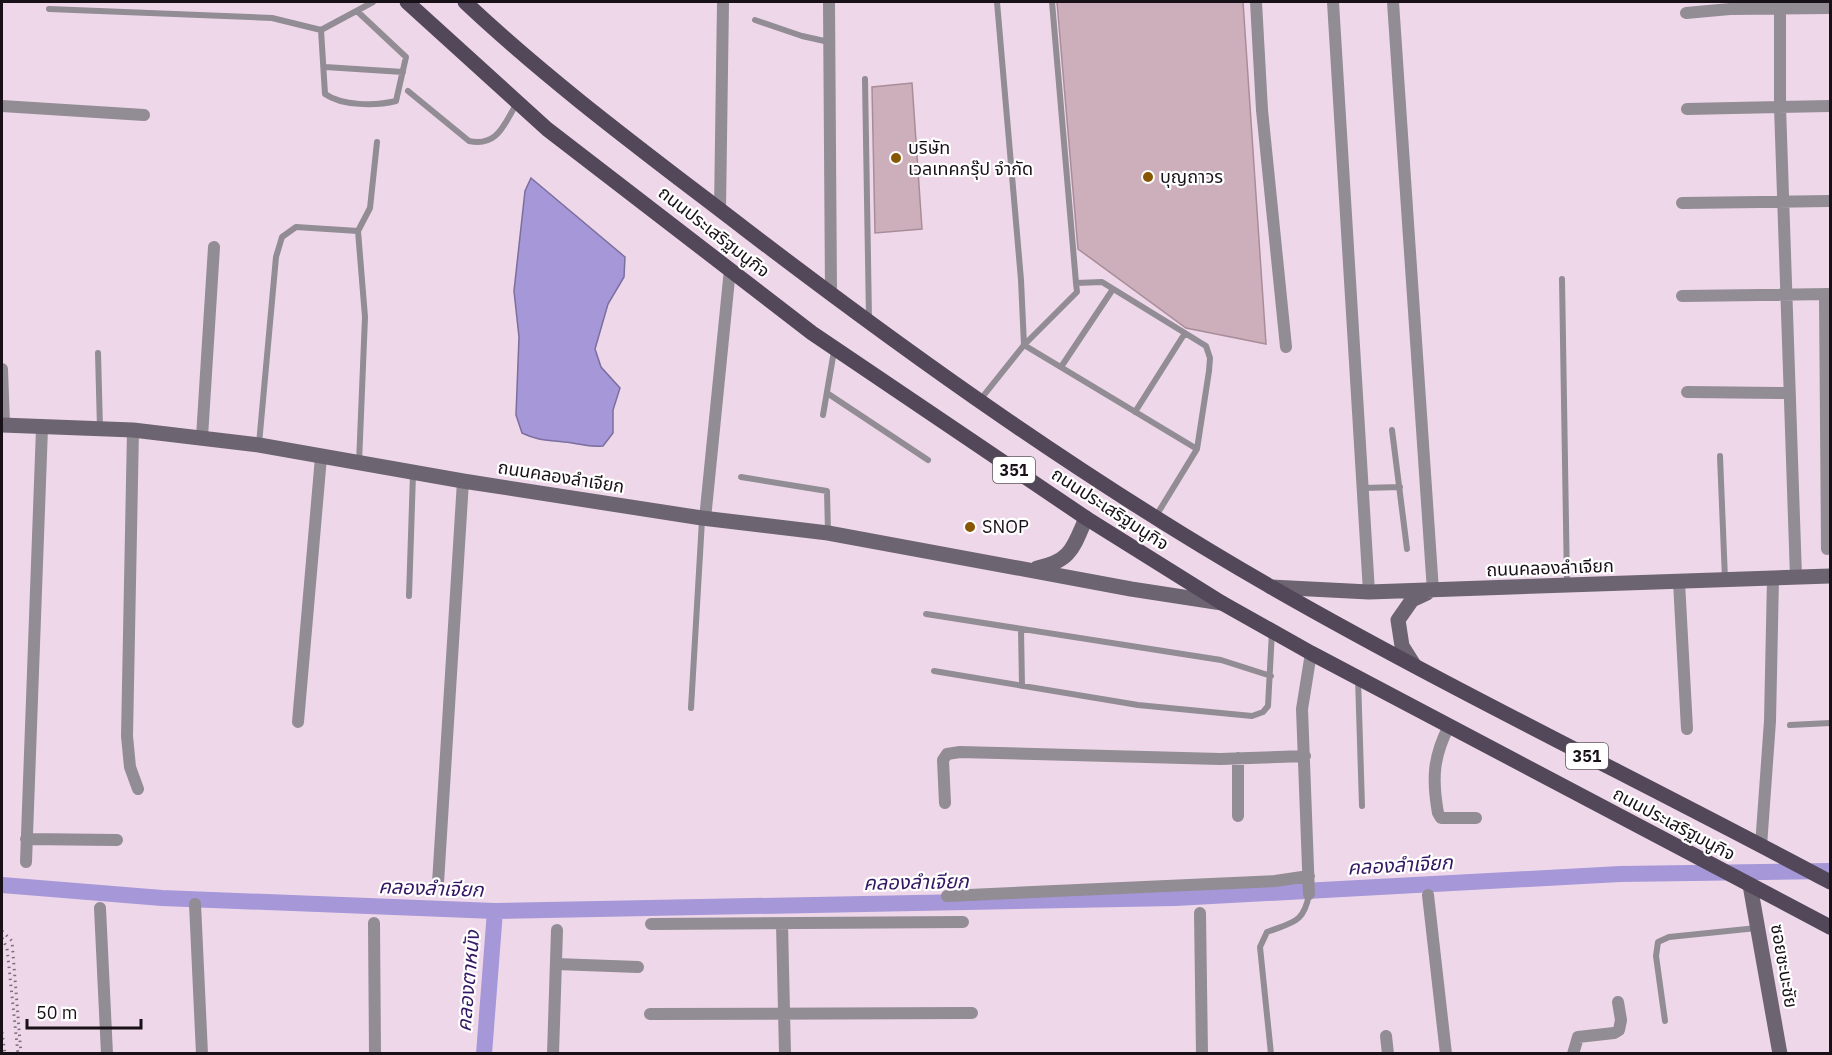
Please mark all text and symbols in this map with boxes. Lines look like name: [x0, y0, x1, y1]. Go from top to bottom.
place label: บริษัท เวลเทคกรุ๊ป จำกัด: [908, 136, 1033, 180]
marker: บริษัท เวลเทคกรุ๊ป จำกัด: [889, 151, 903, 165]
place label: บุญถาวร: [1160, 165, 1223, 188]
marker: บุญถาวร: [1141, 170, 1155, 184]
street label: ถนนประเสริฐมนูกิจ: [653, 181, 775, 283]
street label: ถนนคลองลำเจียก: [496, 455, 626, 498]
road number: 351: [993, 457, 1035, 483]
street label: ถนนประเสริฐมนูกิจ: [1047, 462, 1173, 556]
place label: SNOP: [982, 515, 1029, 538]
marker: SNOP: [963, 520, 977, 534]
street label: ถนนคลองลำเจียก: [1486, 554, 1614, 581]
road number: 351: [1566, 743, 1608, 769]
street label: ถนนประเสริฐมนูกิจ: [1609, 782, 1739, 866]
water label: คลองลำเจียก: [1347, 848, 1454, 881]
water label: คลองลำเจียก: [863, 867, 970, 896]
water label: คลองลำเจียก: [378, 872, 485, 903]
street label: ซอยชะนะชัย: [1766, 922, 1803, 1010]
water label: คลองตาหนัง: [450, 928, 485, 1033]
scale bar: [27, 992, 141, 1030]
text: 50 m: [36, 1001, 78, 1024]

